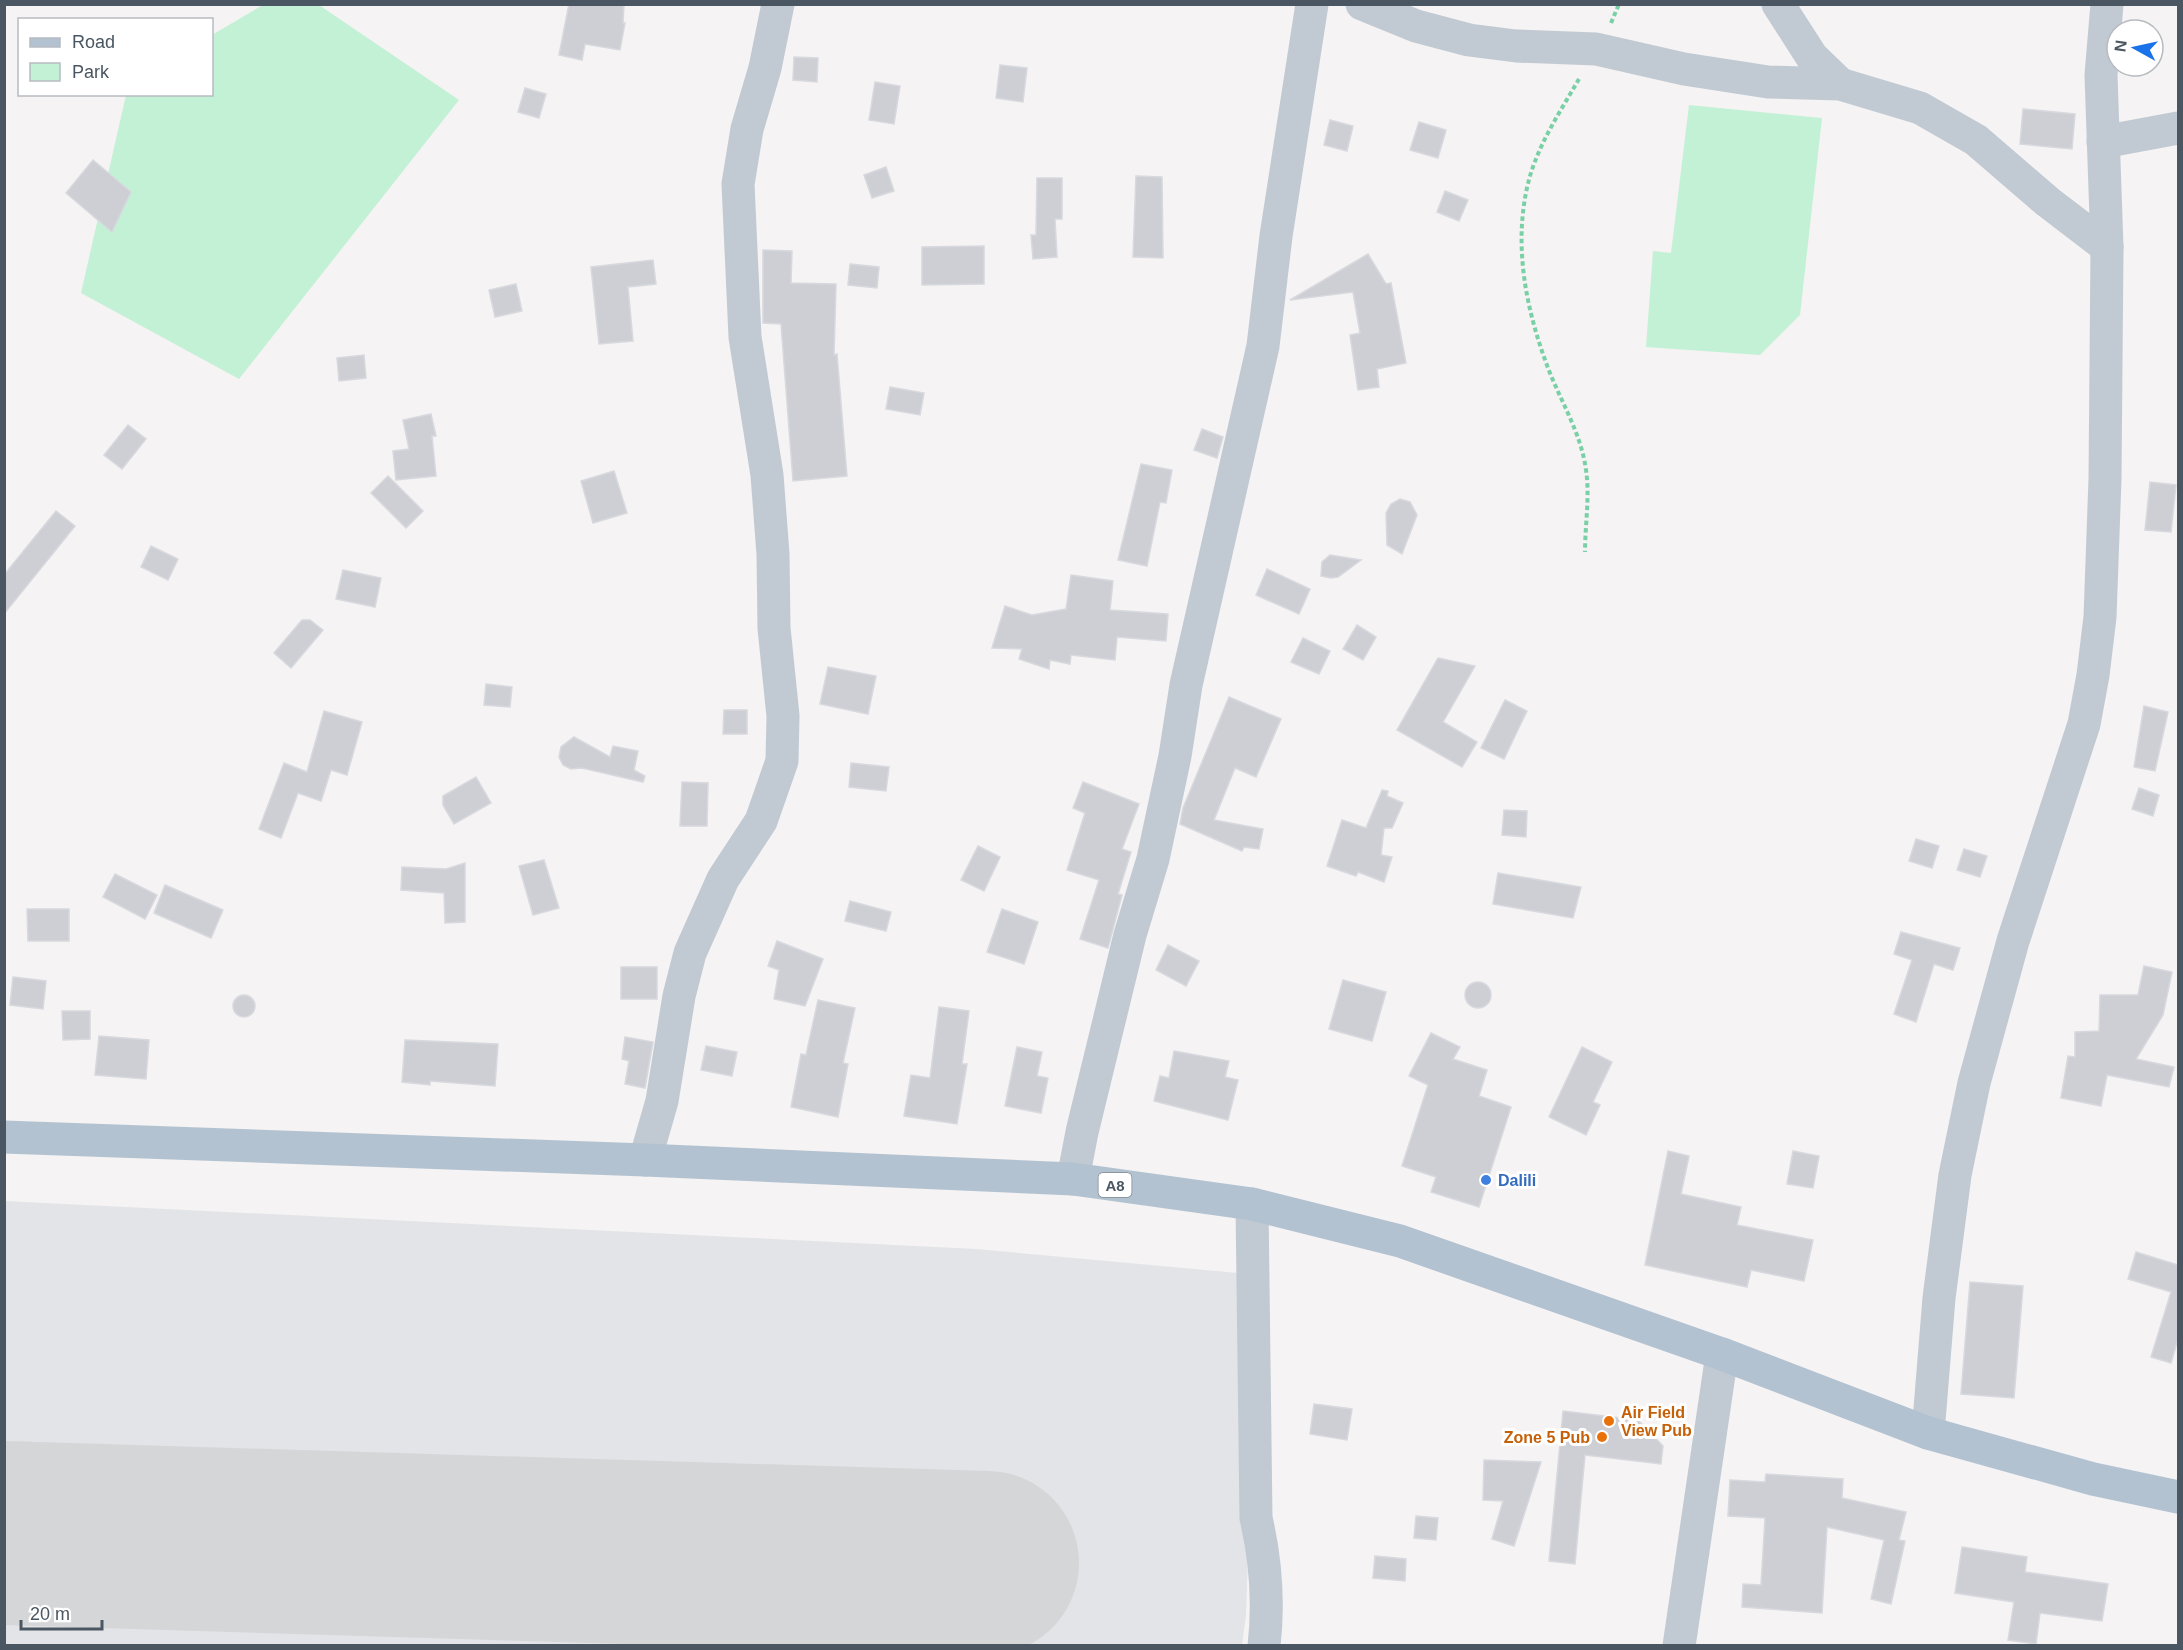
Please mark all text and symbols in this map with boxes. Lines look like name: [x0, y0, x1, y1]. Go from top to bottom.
legend: [18, 18, 213, 96]
north arrow: [2105, 18, 2165, 78]
text: Road: [72, 32, 115, 52]
text: N: [2111, 39, 2130, 53]
text: Park: [72, 62, 110, 82]
place label: Dalili: [1498, 1172, 1536, 1189]
road number: A8: [1098, 1173, 1132, 1197]
marker: Dalili: [1479, 1173, 1493, 1187]
place label: Air Field View Pub: [1621, 1404, 1692, 1439]
marker: Air Field View Pub: [1602, 1414, 1616, 1428]
place label: Zone 5 Pub: [1504, 1429, 1590, 1446]
marker: Zone 5 Pub: [1595, 1430, 1609, 1444]
scale bar: [21, 1593, 102, 1631]
text: 20 m: [30, 1604, 70, 1624]

